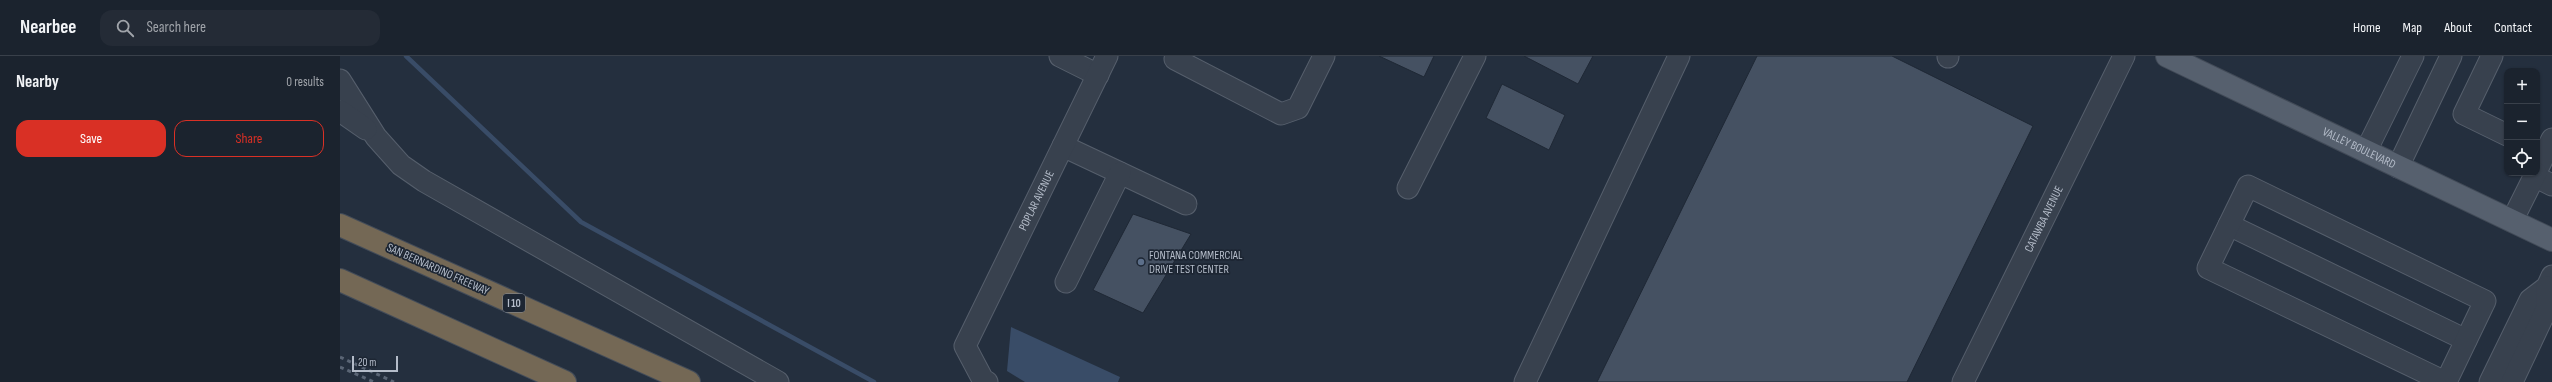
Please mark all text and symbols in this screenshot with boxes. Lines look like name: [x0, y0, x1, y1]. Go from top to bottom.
search box: [100, 10, 380, 46]
text: Nearbee: [20, 16, 76, 39]
icon: search: [114, 17, 136, 39]
text: Search here: [146, 18, 206, 37]
text: Home: [2353, 19, 2381, 36]
text: Map: [2403, 19, 2422, 36]
text: About: [2444, 19, 2472, 36]
text: Contact: [2494, 19, 2532, 36]
map controls: [2504, 68, 2540, 176]
button: +: [2504, 68, 2540, 104]
text: Nearby: [16, 72, 59, 92]
text: 0 results: [286, 74, 324, 90]
button: −: [2504, 104, 2540, 140]
button: Save: [16, 120, 166, 157]
button: Share: [174, 120, 324, 157]
street label: VALLEY BOULEVARD: [2320, 124, 2398, 172]
button: locate: [2504, 140, 2540, 176]
street label: POPLAR AVENUE: [1016, 168, 1058, 233]
street label: CATAWBA AVENUE: [2021, 183, 2067, 255]
street label: SAN BERNARDINO FREEWAY: [384, 240, 491, 299]
place label: FONTANA COMMERCIAL DRIVE TEST CENTER: [1149, 248, 1243, 277]
marker: FONTANA COMMERCIAL DRIVE TEST CENTER: [1136, 257, 1146, 267]
road number: I 10: [503, 294, 525, 312]
scale bar: [352, 354, 398, 373]
text: 20 m: [358, 356, 376, 369]

